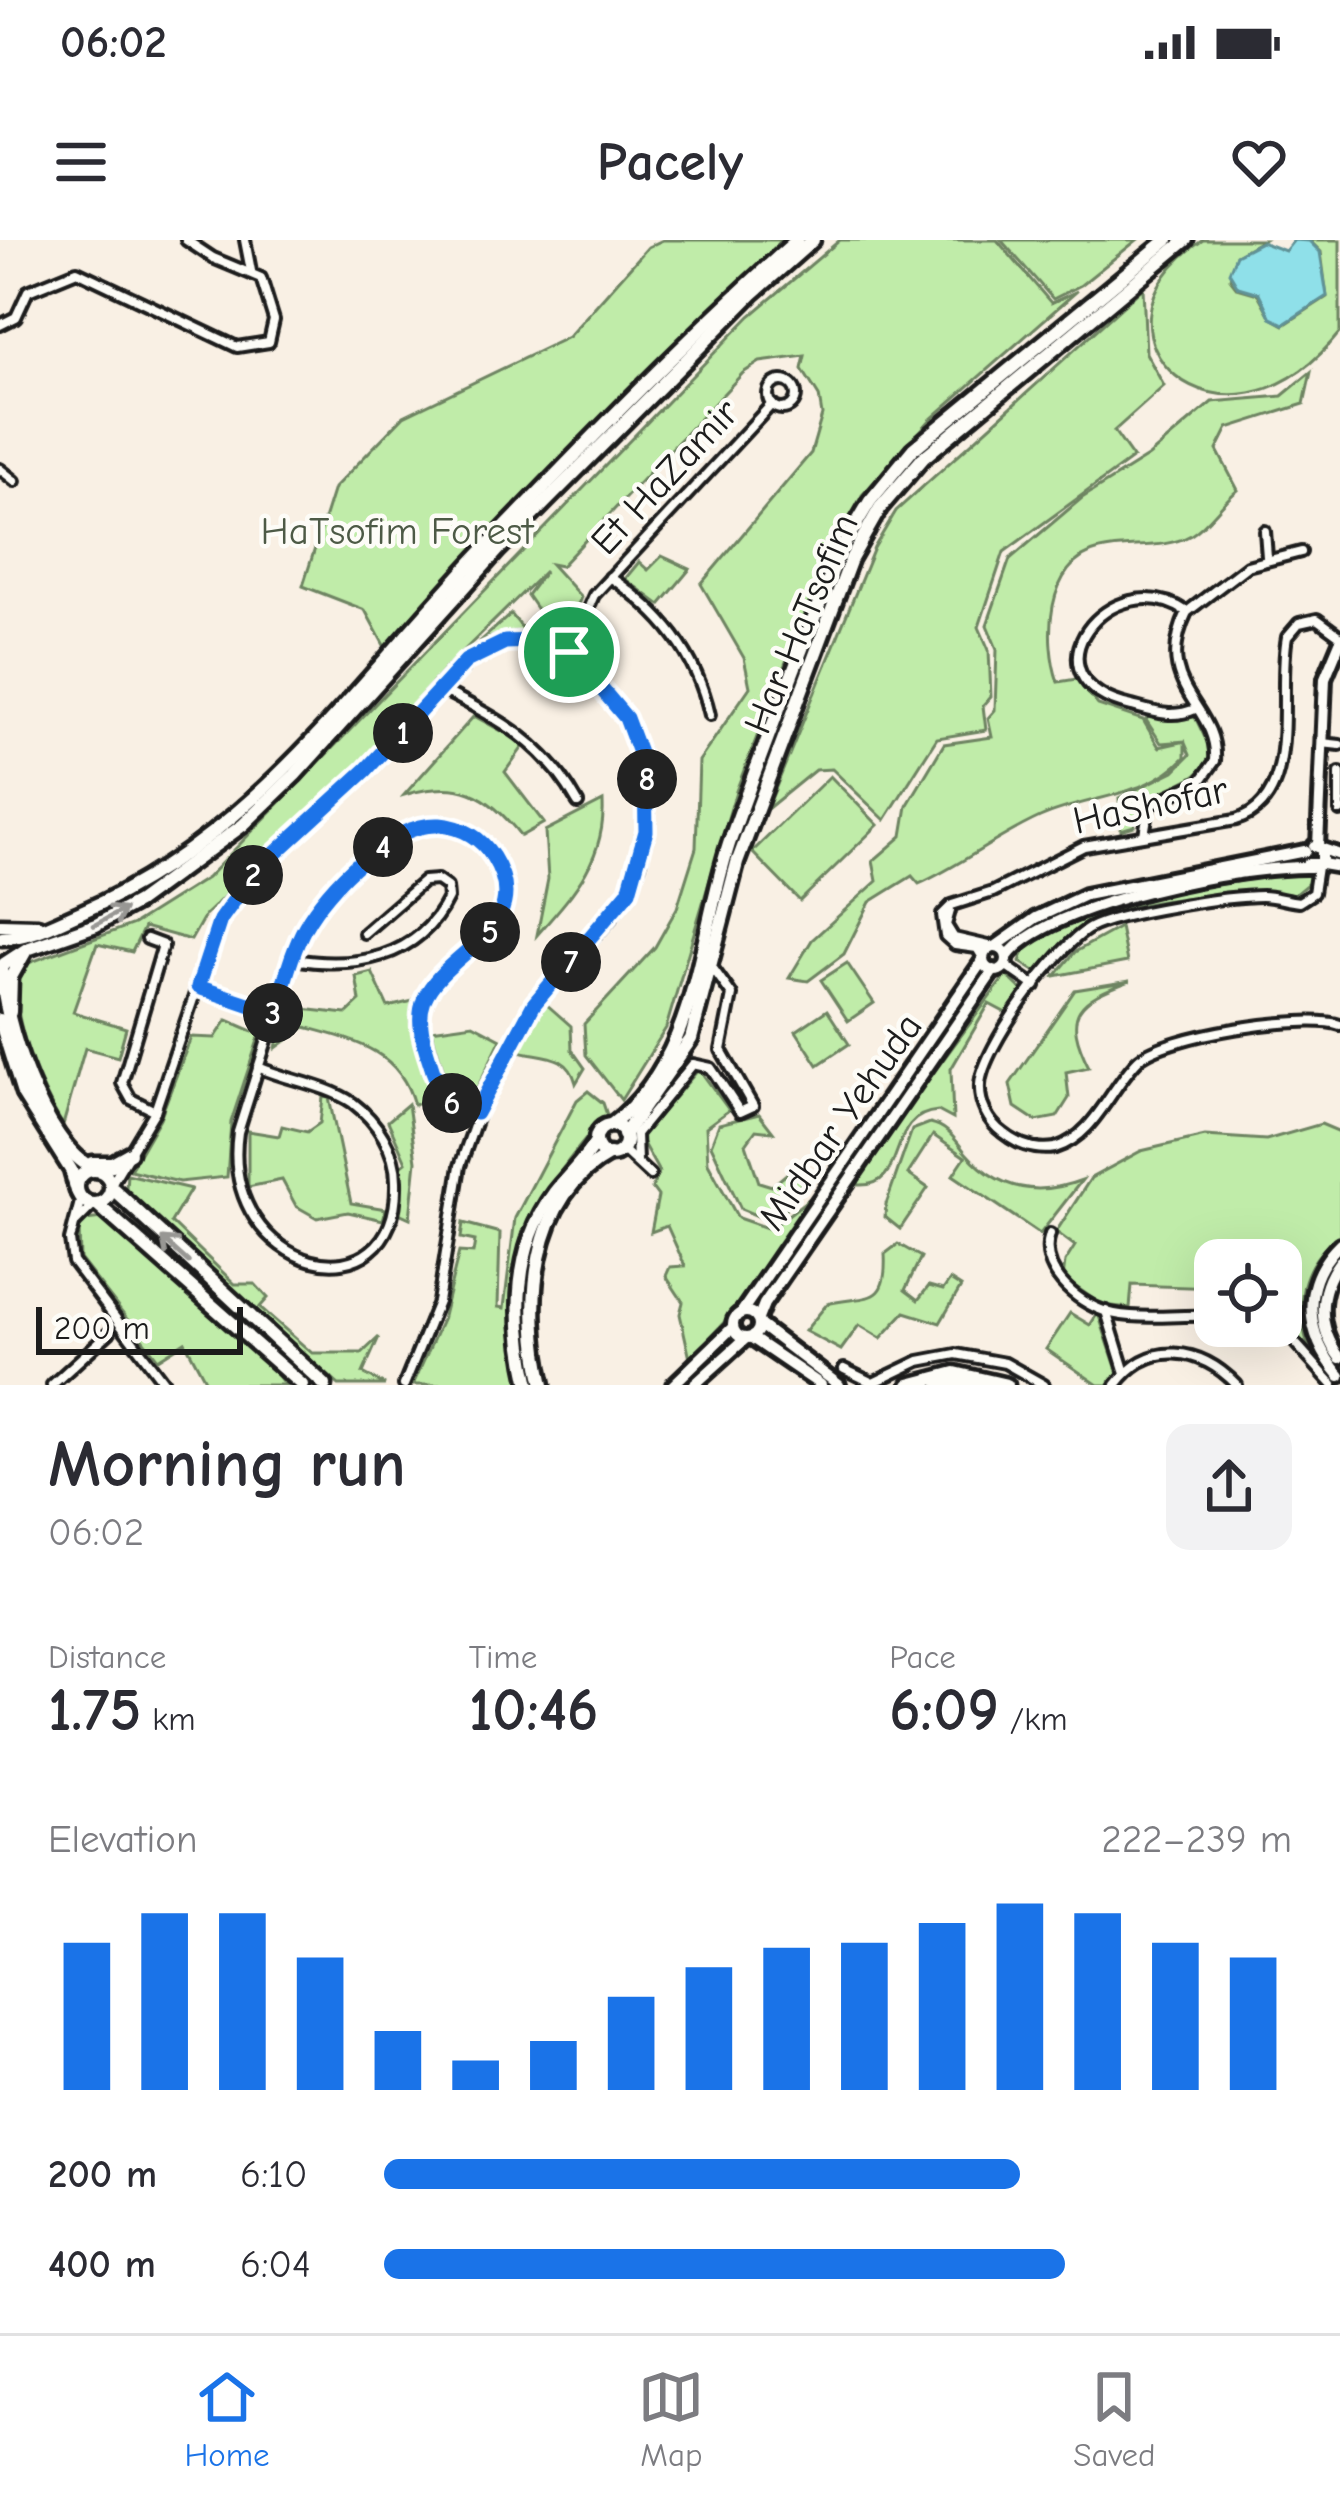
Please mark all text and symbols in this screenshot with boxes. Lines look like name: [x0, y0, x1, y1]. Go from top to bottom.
text: 06:02: [60, 16, 167, 68]
icon: menu: [48, 129, 114, 195]
icon: heart: [1226, 129, 1292, 195]
text: Pacely: [597, 131, 743, 194]
street label: Et HaZamir: [582, 390, 749, 564]
street label: Har HaTsofim: [735, 507, 868, 740]
park label: HaTsofim Forest: [261, 509, 535, 554]
pin: [518, 601, 620, 703]
icon: arrive: [536, 619, 602, 685]
pin: 1: [373, 703, 433, 763]
text: 1: [397, 714, 409, 752]
pin: 8: [617, 749, 677, 809]
text: 8: [639, 760, 655, 798]
street label: HaShofar: [1069, 767, 1232, 844]
pin: 4: [353, 817, 413, 877]
text: 4: [375, 828, 391, 866]
pin: 2: [223, 845, 283, 905]
text: 2: [245, 856, 261, 894]
pin: 5: [460, 902, 520, 962]
one-way arrow: [92, 905, 127, 928]
text: 5: [481, 913, 499, 951]
pin: 7: [541, 932, 601, 992]
text: 7: [564, 943, 578, 981]
pin: 3: [243, 983, 303, 1043]
text: 3: [265, 994, 281, 1032]
street label: Midbar Yehuda: [749, 1005, 931, 1239]
pin: 6: [422, 1073, 482, 1133]
text: 6: [443, 1084, 461, 1122]
one-way arrow: [161, 1237, 191, 1264]
map controls: [1194, 1239, 1302, 1347]
button: locate: [1194, 1239, 1302, 1347]
scale bar: [36, 1301, 243, 1354]
text: 200 m: [54, 1309, 150, 1347]
button: share: [1166, 1424, 1292, 1550]
text: Morning run: [48, 1427, 406, 1503]
text: 06:02: [48, 1510, 144, 1555]
text: Distance: [48, 1638, 166, 1676]
text: Time: [469, 1638, 537, 1676]
text: Pace: [889, 1638, 956, 1676]
text: 1.75: [48, 1676, 141, 1745]
text: 10:46: [469, 1676, 599, 1745]
text: 6:09: [889, 1676, 999, 1745]
text: km: [141, 1700, 196, 1738]
text: /km: [999, 1700, 1068, 1738]
text: Elevation: [48, 1817, 197, 1862]
text: 222–239 m: [1101, 1817, 1292, 1862]
text: 200 m: [48, 2152, 157, 2197]
text: 6:10: [240, 2152, 307, 2197]
text: 400 m: [48, 2242, 156, 2287]
text: 6:04: [240, 2242, 311, 2287]
tab: Home: [184, 2364, 270, 2474]
tab: Map: [638, 2364, 704, 2474]
tab: Saved: [1073, 2364, 1156, 2474]

